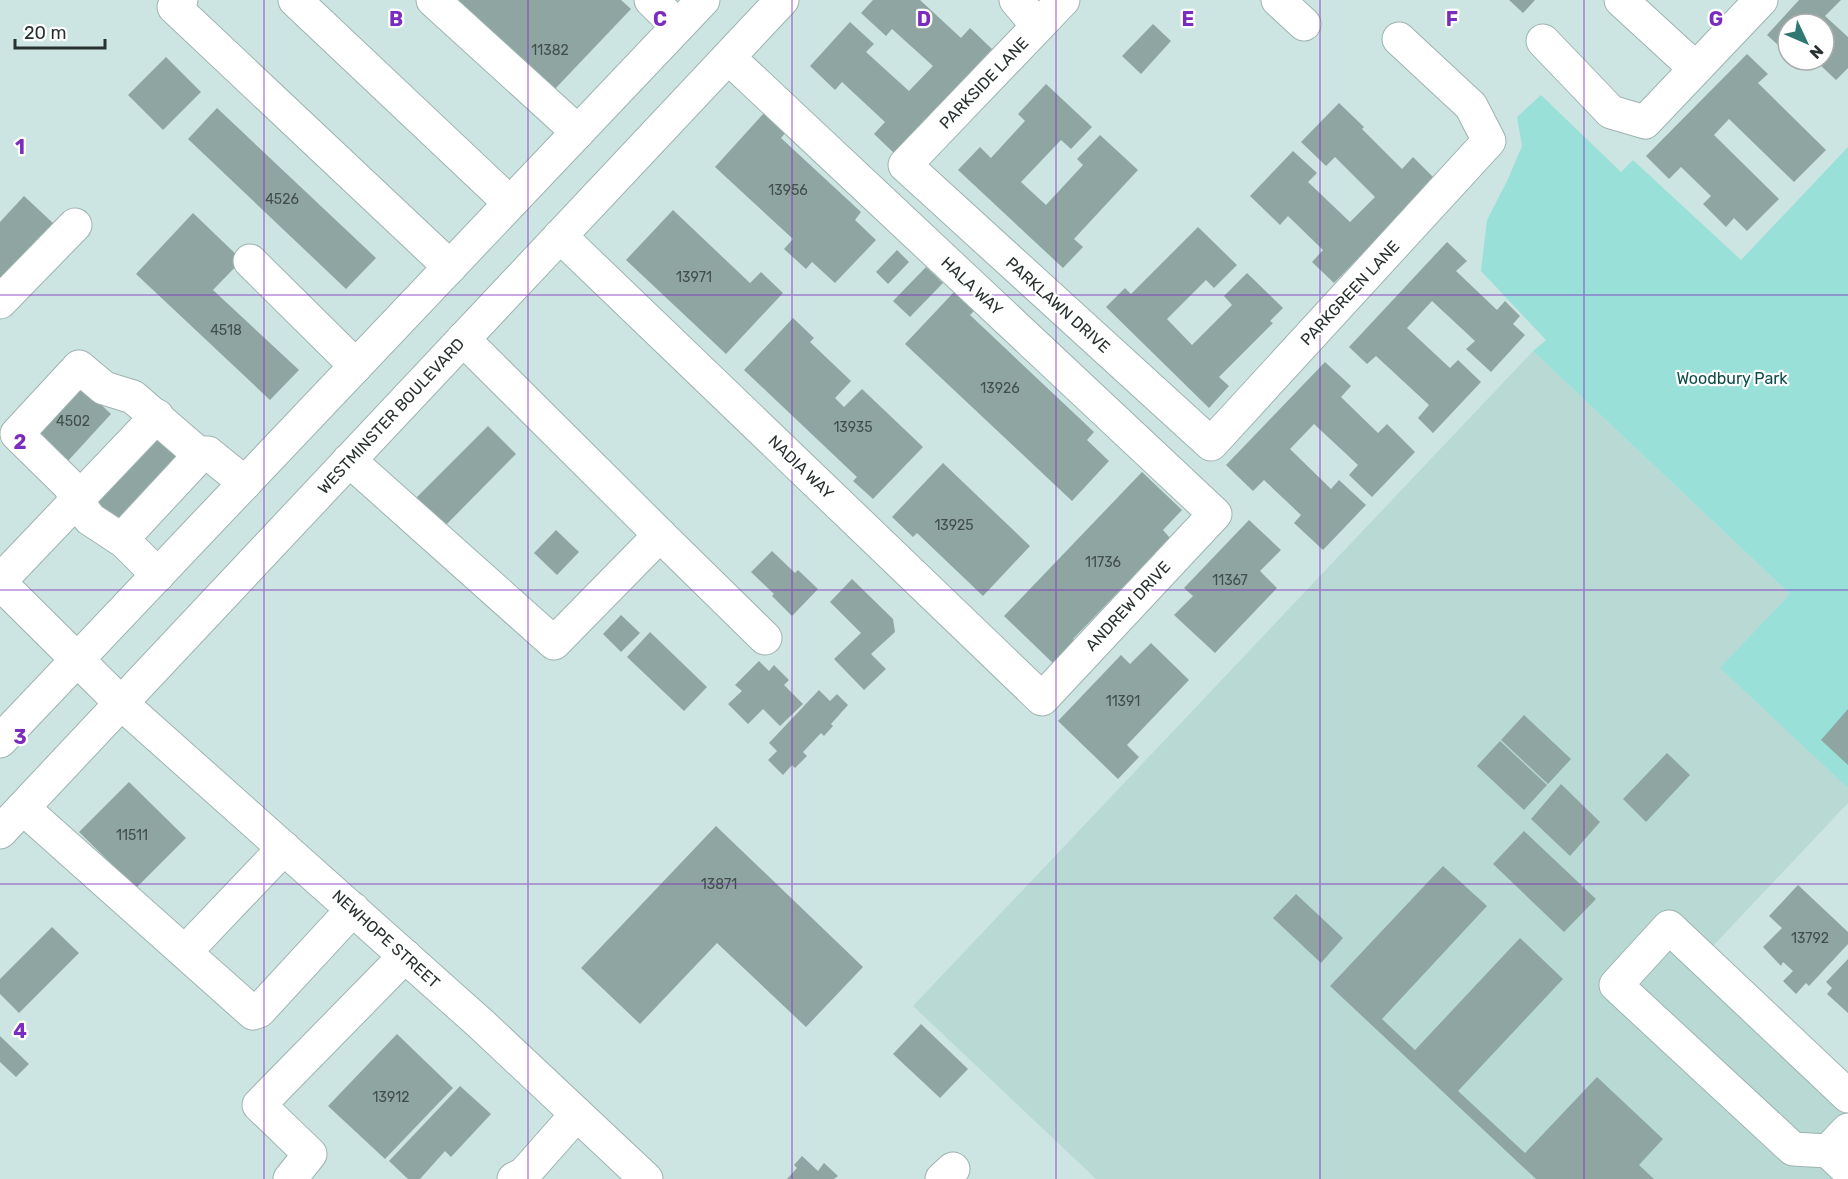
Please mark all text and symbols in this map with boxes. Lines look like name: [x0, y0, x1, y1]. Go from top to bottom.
text: B: [389, 7, 403, 31]
text: C: [653, 7, 667, 31]
text: D: [917, 7, 931, 31]
text: E: [1182, 7, 1194, 31]
text: F: [1446, 7, 1458, 31]
text: G: [1709, 7, 1723, 31]
scale bar: [15, 12, 105, 50]
north arrow: [1776, 12, 1836, 72]
text: 20 m: [24, 22, 66, 44]
street label: PARKSIDE LANE: [936, 33, 1032, 133]
text: N: [1806, 41, 1827, 63]
house number: 11382: [531, 42, 569, 59]
text: 1: [15, 135, 25, 159]
house number: 13956: [768, 182, 808, 199]
house number: 4526: [265, 191, 299, 208]
street label: PARKGREEN LANE: [1297, 237, 1403, 349]
street label: HALA WAY: [937, 253, 1007, 319]
street label: PARKLAWN DRIVE: [1002, 253, 1114, 357]
house number: 13971: [676, 269, 712, 286]
house number: 4518: [210, 322, 242, 339]
street label: WESTMINSTER BOULEVARD: [314, 334, 468, 498]
park label: Woodbury Park: [1676, 369, 1788, 388]
house number: 13926: [980, 380, 1020, 397]
house number: 4502: [56, 413, 90, 430]
house number: 13935: [833, 419, 873, 436]
text: 2: [14, 430, 27, 454]
street label: NADIA WAY: [764, 431, 838, 503]
house number: 13925: [934, 517, 974, 534]
house number: 11736: [1085, 554, 1121, 571]
street label: ANDREW DRIVE: [1082, 557, 1174, 655]
house number: 11367: [1212, 572, 1248, 589]
house number: 11391: [1106, 693, 1140, 710]
text: 3: [13, 725, 27, 749]
house number: 11511: [116, 827, 148, 844]
house number: 13871: [701, 876, 737, 893]
street label: NEWHOPE STREET: [328, 886, 444, 992]
house number: 13792: [1791, 930, 1829, 947]
text: 4: [13, 1019, 27, 1043]
house number: 13912: [373, 1089, 409, 1106]

